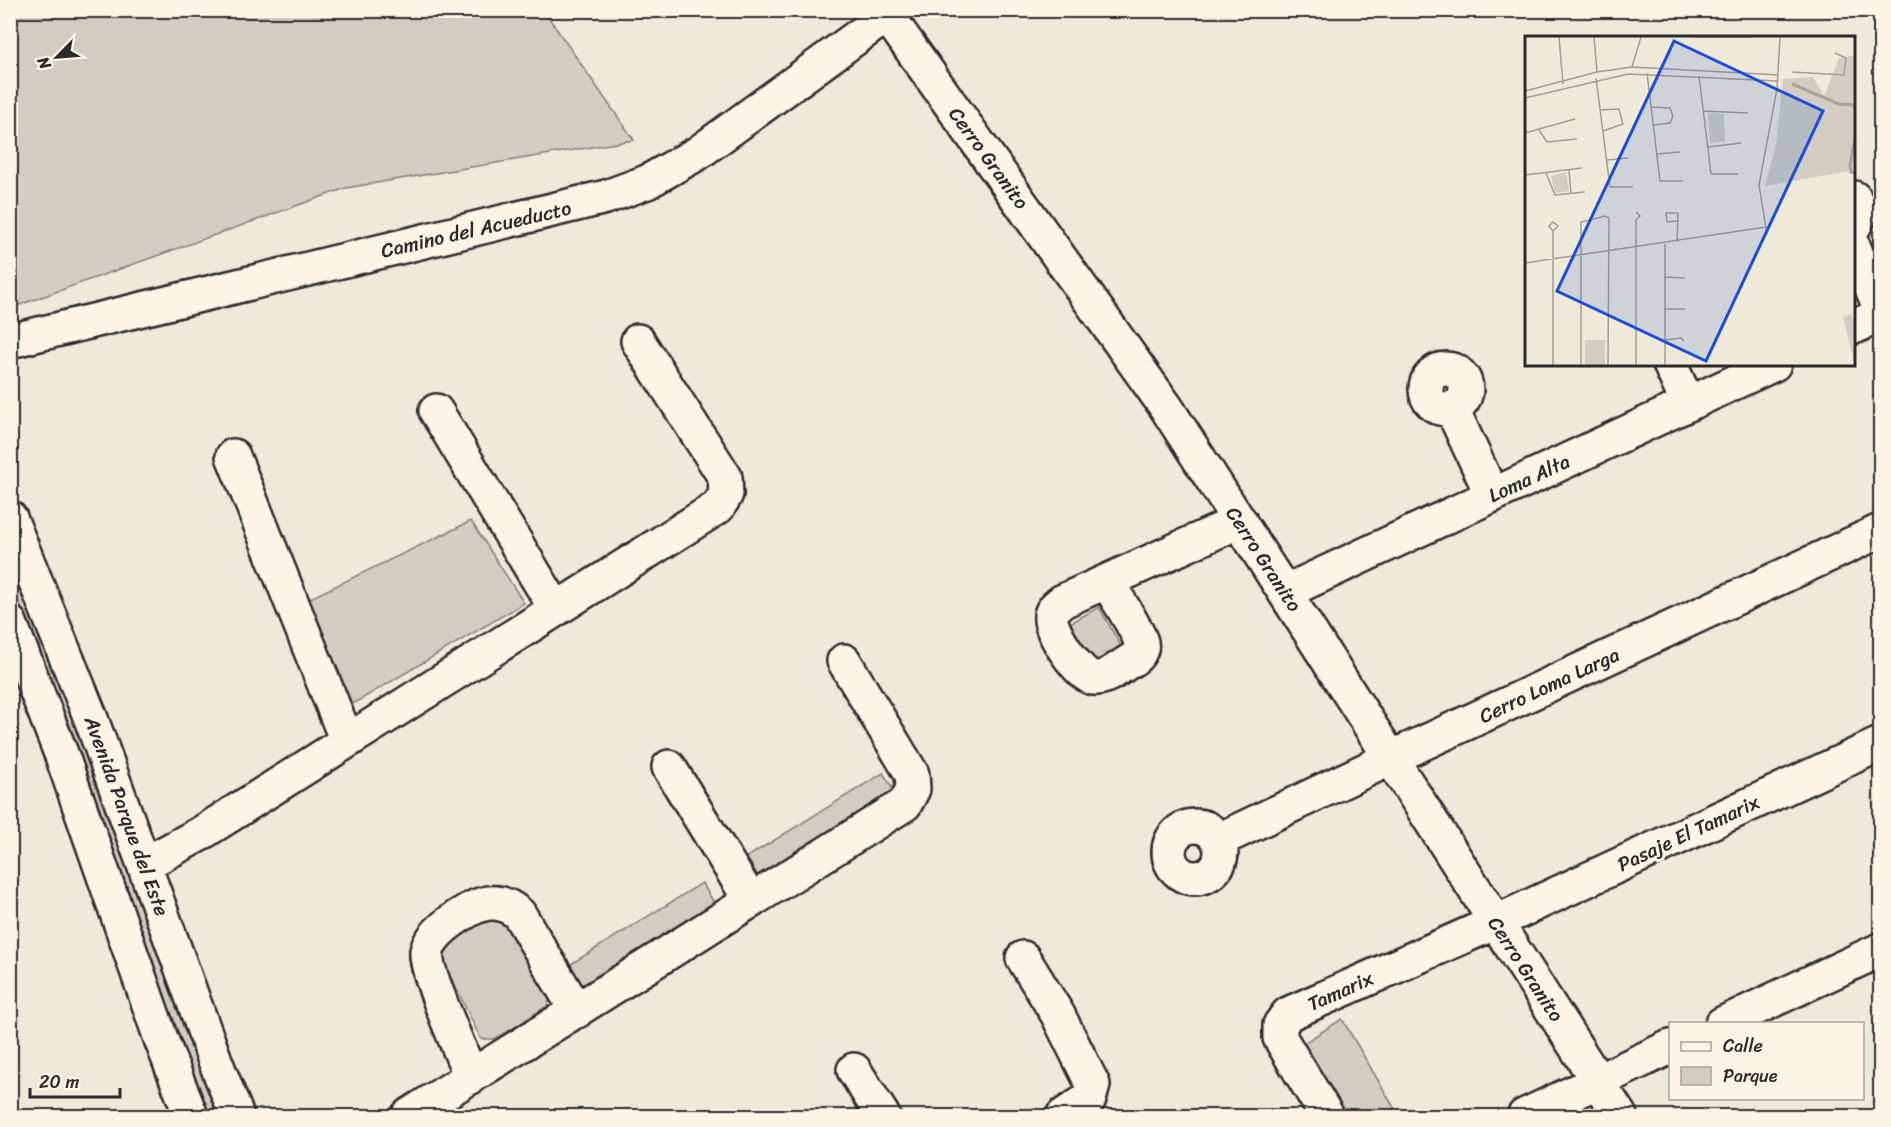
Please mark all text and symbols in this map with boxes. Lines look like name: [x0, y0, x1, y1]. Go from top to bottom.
north arrow: [27, 27, 87, 87]
inset map: [1525, 36, 1855, 366]
text: N: [28, 51, 60, 75]
street label: Cerro Granito: [939, 99, 1038, 217]
street label: Camino del Acueducto: [377, 191, 575, 268]
street label: Loma Alta: [1482, 444, 1576, 513]
street label: Cerro Granito: [1216, 499, 1311, 619]
street label: Cerro Loma Larga: [1473, 637, 1625, 733]
street label: Avenida Parque del Este: [74, 710, 179, 921]
street label: Pasaje El Tamarix: [1611, 785, 1766, 882]
street label: Cerro Granito: [1478, 909, 1573, 1029]
street label: Tamarix: [1302, 961, 1379, 1021]
legend: [1669, 1022, 1864, 1100]
text: Calle: [1723, 1030, 1763, 1062]
text: Parque: [1723, 1060, 1778, 1092]
scale bar: [30, 1061, 120, 1099]
text: 20 m: [39, 1066, 79, 1098]

